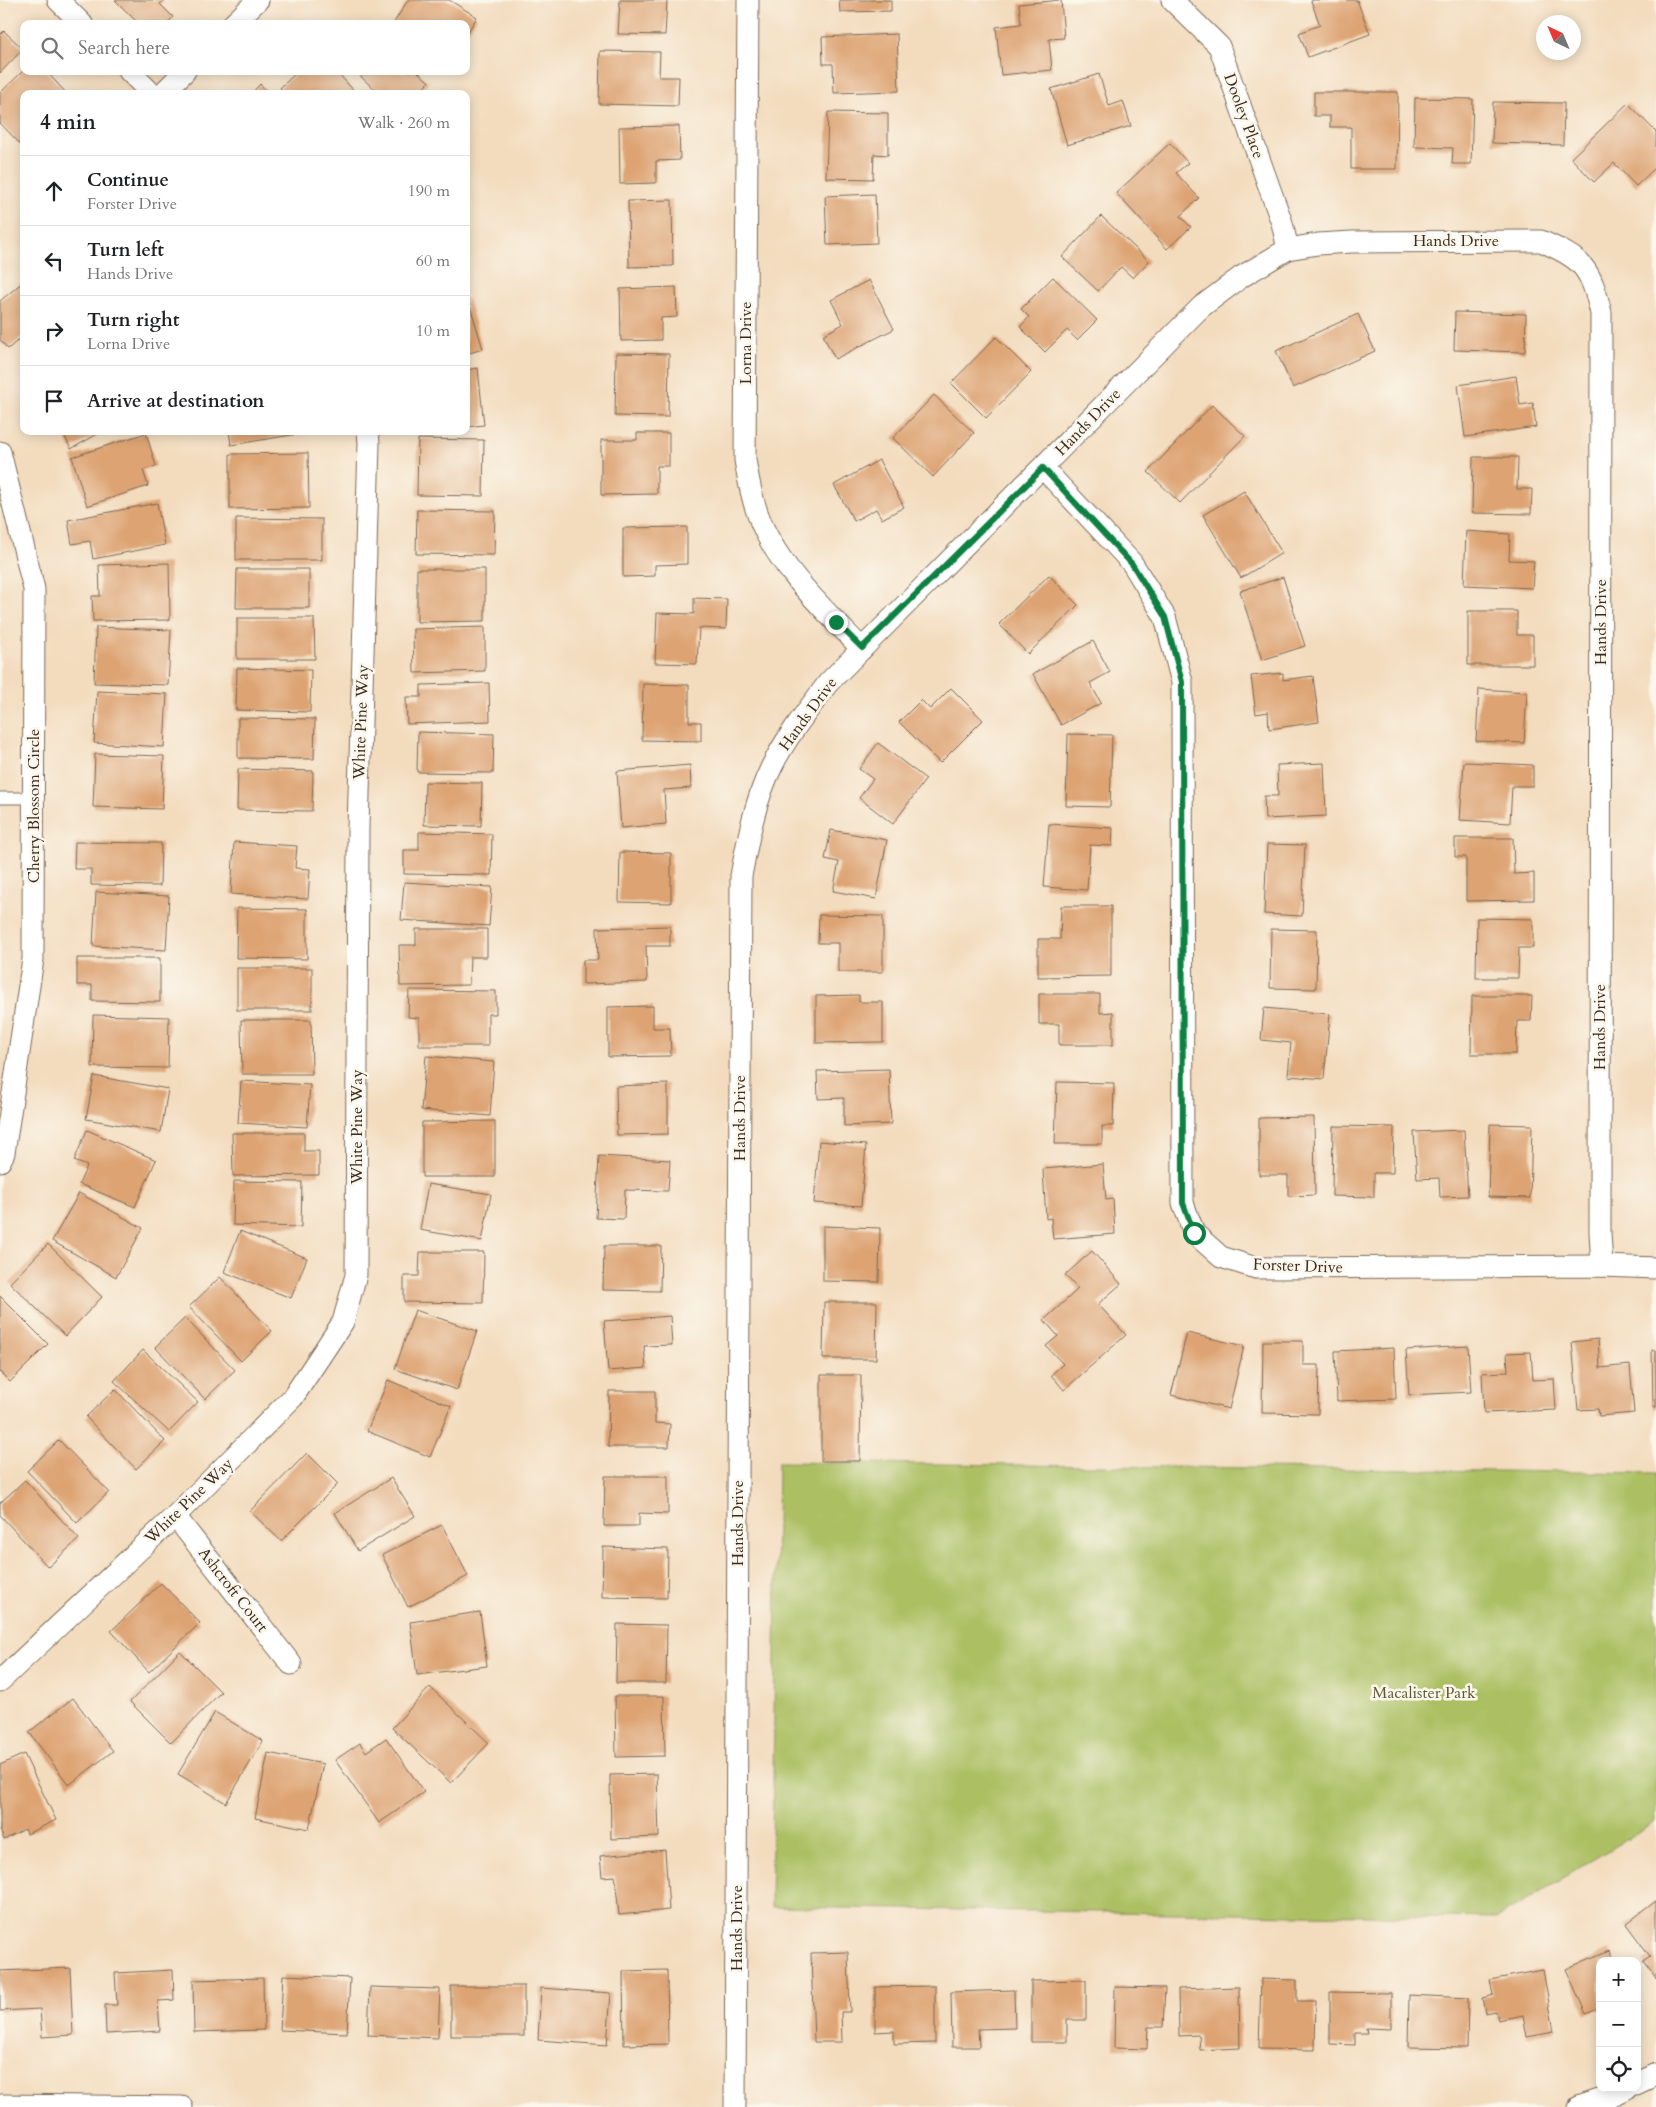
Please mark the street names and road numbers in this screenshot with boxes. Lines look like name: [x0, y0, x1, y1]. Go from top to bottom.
street label: Dooley Place: [1218, 70, 1270, 162]
street label: Hands Drive: [1413, 230, 1499, 252]
street label: Lorna Drive: [735, 301, 757, 385]
street label: Hands Drive: [1050, 383, 1126, 461]
street label: Hands Drive: [1590, 579, 1612, 665]
street label: White Pine Way: [348, 663, 374, 781]
street label: Hands Drive: [774, 673, 842, 755]
street label: Cherry Blossom Circle: [23, 729, 45, 883]
street label: Hands Drive: [1589, 984, 1611, 1070]
street label: White Pine Way: [346, 1069, 368, 1186]
street label: Hands Drive: [729, 1075, 751, 1161]
street label: Forster Drive: [1253, 1253, 1343, 1279]
street label: White Pine Way: [139, 1453, 238, 1550]
street label: Hands Drive: [727, 1480, 749, 1566]
street label: Ashcroft Court: [193, 1543, 273, 1637]
street label: Hands Drive: [726, 1885, 748, 1971]

